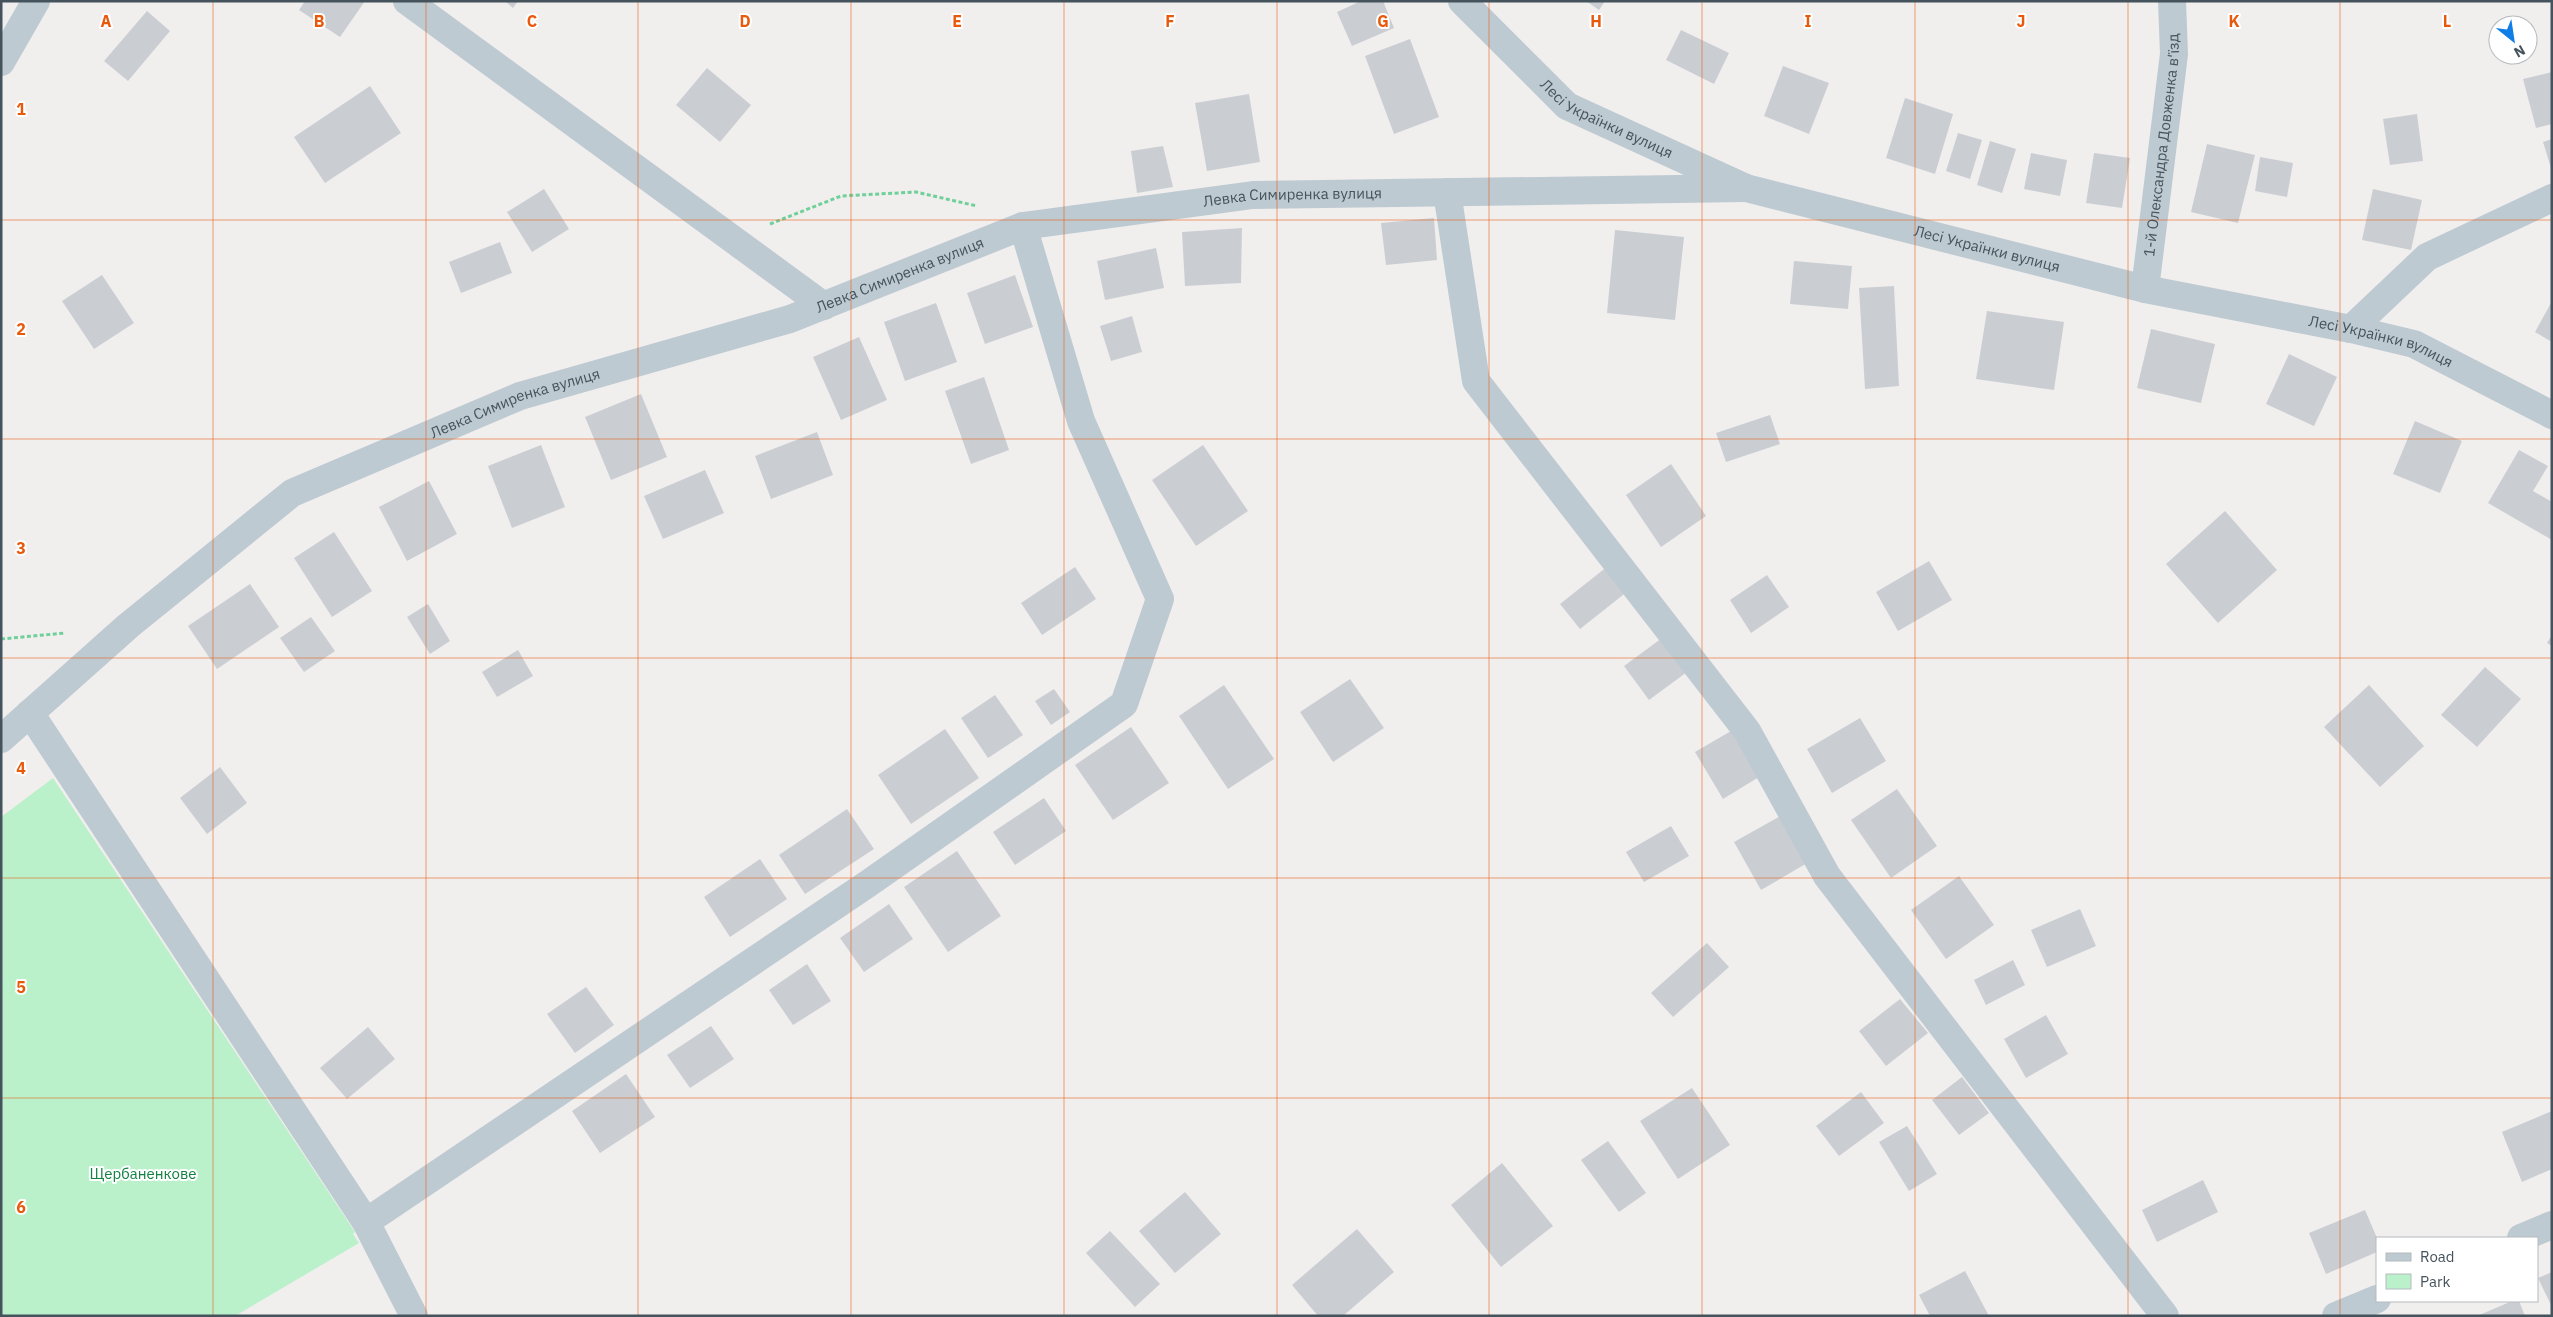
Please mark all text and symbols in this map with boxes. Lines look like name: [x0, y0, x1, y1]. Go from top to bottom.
text: A: [101, 11, 112, 31]
text: B: [314, 11, 325, 31]
text: C: [527, 11, 537, 31]
text: D: [739, 11, 751, 31]
text: E: [952, 11, 962, 31]
text: F: [1165, 11, 1175, 31]
text: G: [1377, 11, 1389, 31]
text: H: [1590, 11, 1602, 31]
text: I: [1805, 11, 1812, 31]
text: J: [2017, 11, 2025, 31]
text: K: [2228, 11, 2240, 31]
text: L: [2443, 11, 2451, 31]
north arrow: [2488, 15, 2538, 65]
street label: 1-й Олександра Довженка в'їзд: [2139, 33, 2183, 258]
text: N: [2511, 41, 2528, 62]
street label: Лесі Українки вулиця: [1536, 75, 1676, 162]
text: 1: [16, 99, 26, 119]
street label: Левка Симиренка вулиця: [1202, 183, 1382, 211]
street label: Лесі Українки вулиця: [1912, 221, 2062, 276]
street label: Левка Симиренка вулиця: [813, 233, 986, 317]
street label: Лесі Українки вулиця: [2307, 311, 2456, 371]
text: 2: [16, 319, 26, 339]
street label: Левка Симиренка вулиця: [427, 364, 602, 442]
text: 3: [16, 538, 26, 558]
text: 4: [16, 758, 26, 778]
text: 5: [16, 977, 26, 997]
park label: Щербаненкове: [89, 1164, 197, 1183]
text: 6: [16, 1197, 26, 1217]
legend: [2376, 1237, 2538, 1302]
text: Road: [2420, 1247, 2455, 1266]
text: Park: [2420, 1272, 2450, 1291]

